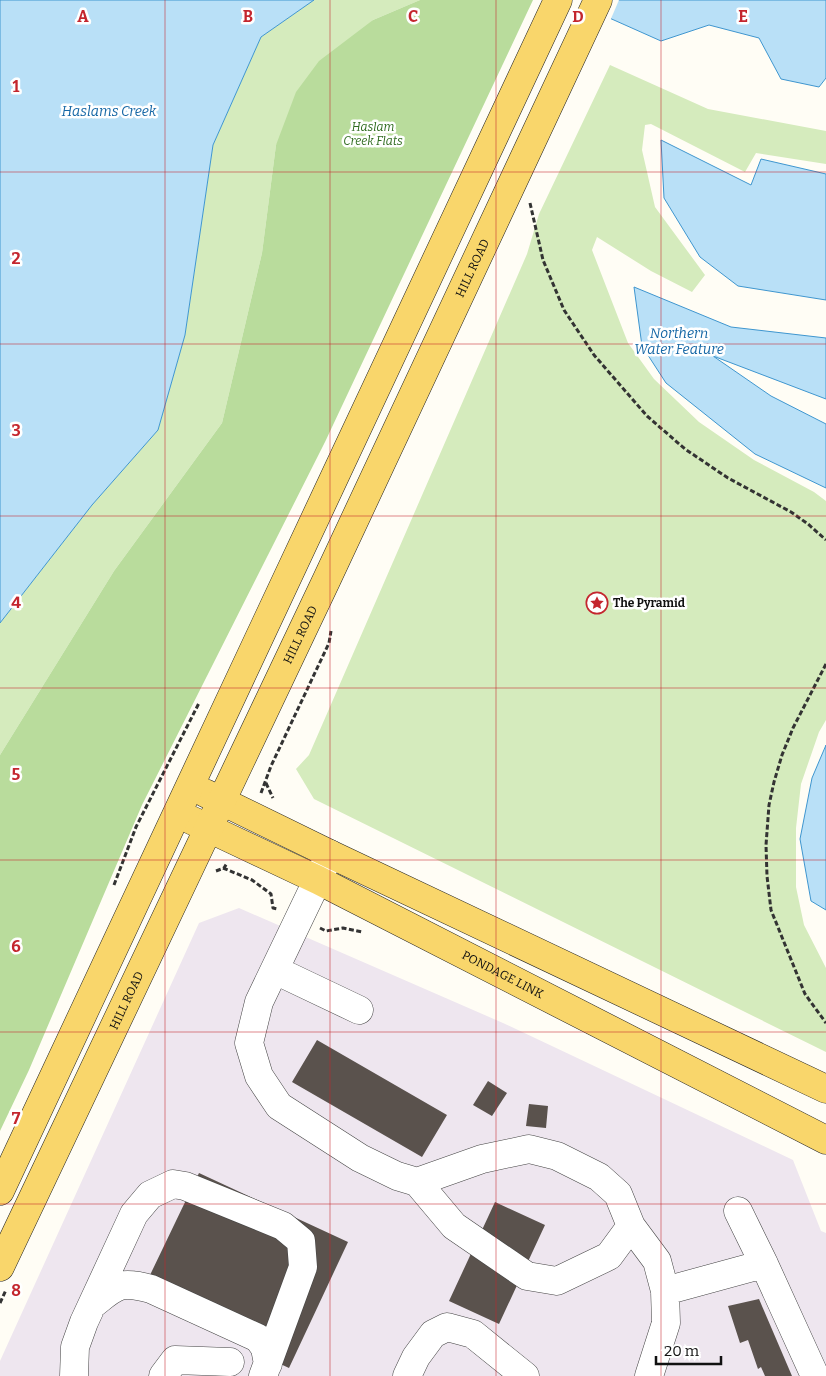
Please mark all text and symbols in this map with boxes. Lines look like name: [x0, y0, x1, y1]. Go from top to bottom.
text: A: [77, 7, 89, 26]
text: B: [243, 7, 253, 26]
text: C: [408, 7, 418, 26]
text: D: [572, 7, 584, 26]
text: E: [738, 7, 748, 26]
text: 1: [13, 77, 20, 96]
water label: Haslams Creek: [62, 103, 157, 120]
park label: Haslam Creek Flats: [343, 120, 403, 148]
street label: HILL ROAD: [453, 237, 492, 299]
text: 2: [11, 249, 21, 268]
water label: Northern Water Feature: [634, 325, 724, 358]
text: 3: [11, 421, 21, 440]
place icon: The Pyramid: [585, 591, 609, 615]
text: 4: [11, 593, 21, 612]
place label: The Pyramid: [613, 596, 686, 610]
street label: HILL ROAD: [281, 603, 320, 666]
text: 5: [12, 765, 21, 784]
text: 6: [11, 937, 21, 956]
street label: PONDAGE LINK: [460, 948, 546, 1001]
street label: HILL ROAD: [107, 969, 146, 1032]
text: 7: [12, 1109, 21, 1128]
text: 8: [11, 1281, 21, 1300]
scale bar: [656, 1334, 721, 1366]
text: 20 m: [664, 1342, 700, 1360]

